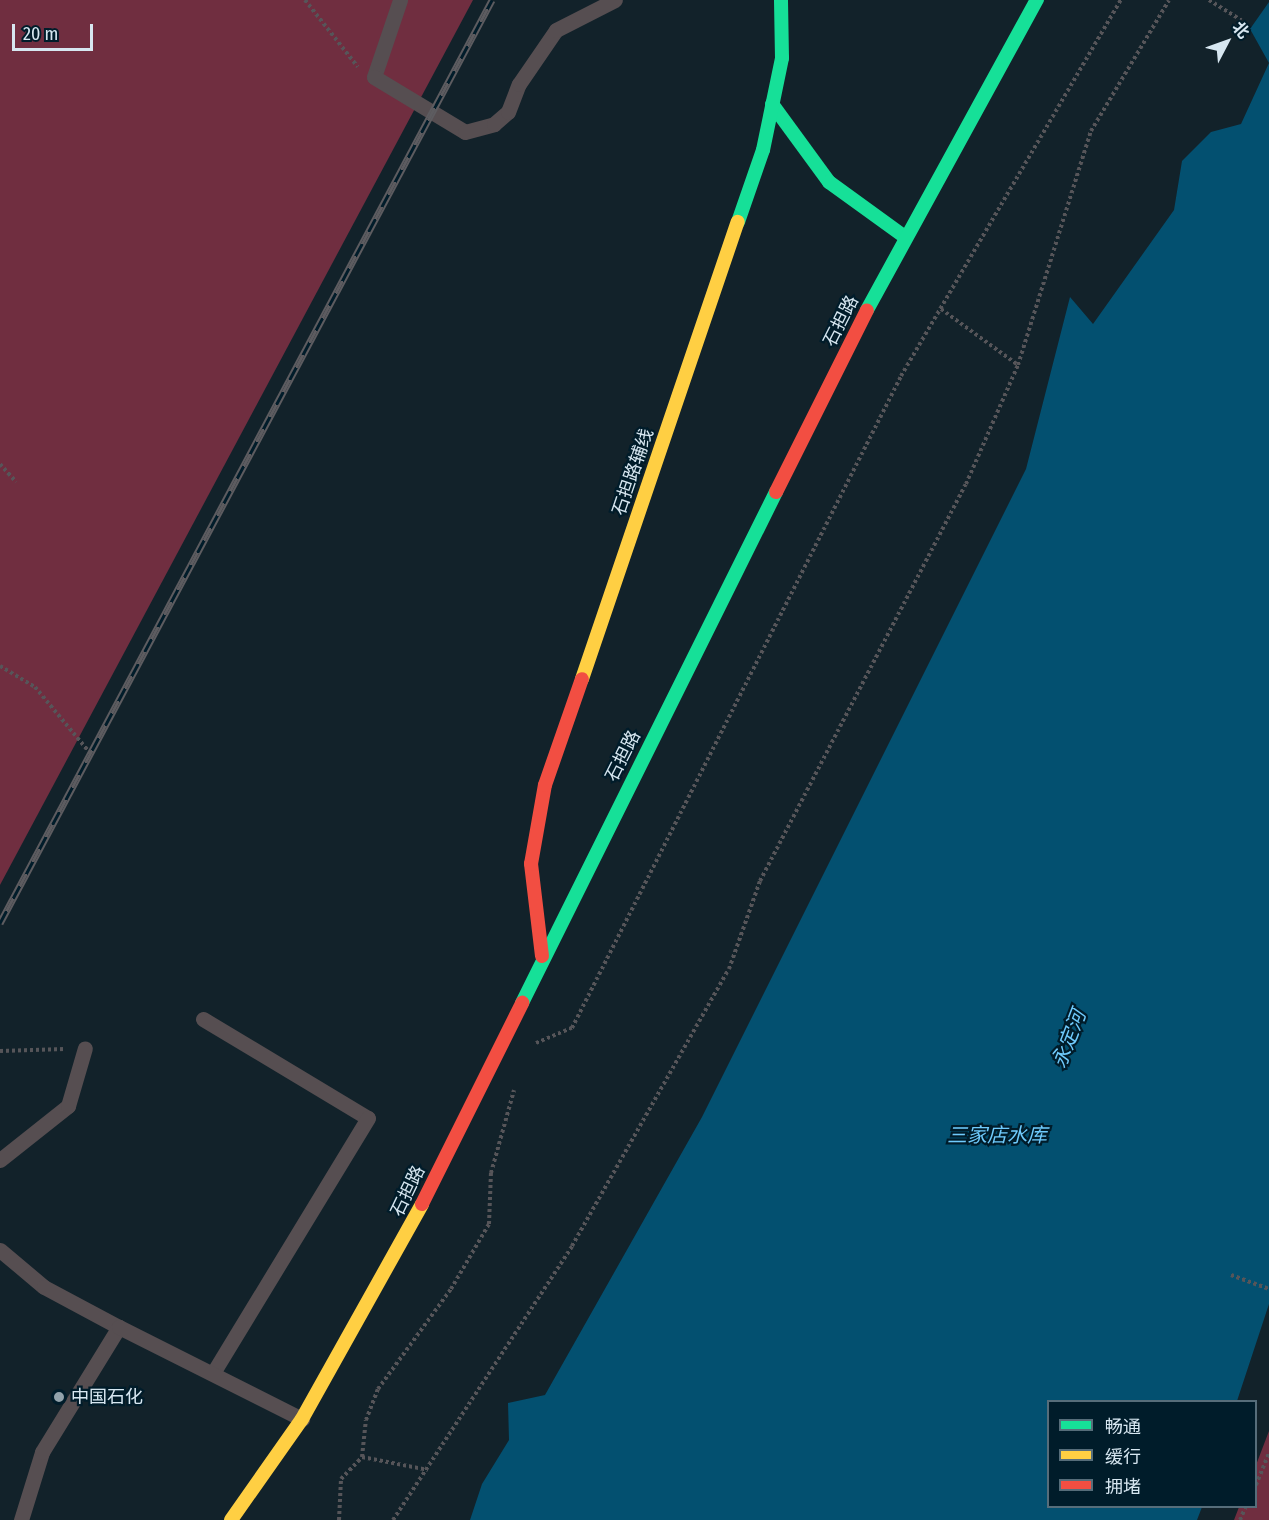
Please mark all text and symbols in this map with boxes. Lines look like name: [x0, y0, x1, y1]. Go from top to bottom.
scale bar: [15, 12, 96, 50]
north arrow: [1197, 12, 1257, 72]
text: 北: [1229, 18, 1253, 42]
text: 20 m: [23, 23, 58, 45]
street label: 石担路: [819, 292, 863, 350]
street label: 石担路辅线: [608, 426, 658, 518]
street label: 石担路: [601, 727, 645, 785]
water label: 永定河: [1047, 1007, 1091, 1071]
water label: 三家店水库: [947, 1123, 1047, 1147]
street label: 石担路: [386, 1162, 430, 1220]
place label: 中国石化: [71, 1386, 143, 1408]
marker: 中国石化: [52, 1390, 66, 1404]
legend: [1047, 1400, 1257, 1508]
text: 畅通: [1105, 1416, 1141, 1438]
text: 缓行: [1105, 1446, 1141, 1468]
text: 拥堵: [1105, 1476, 1141, 1498]

